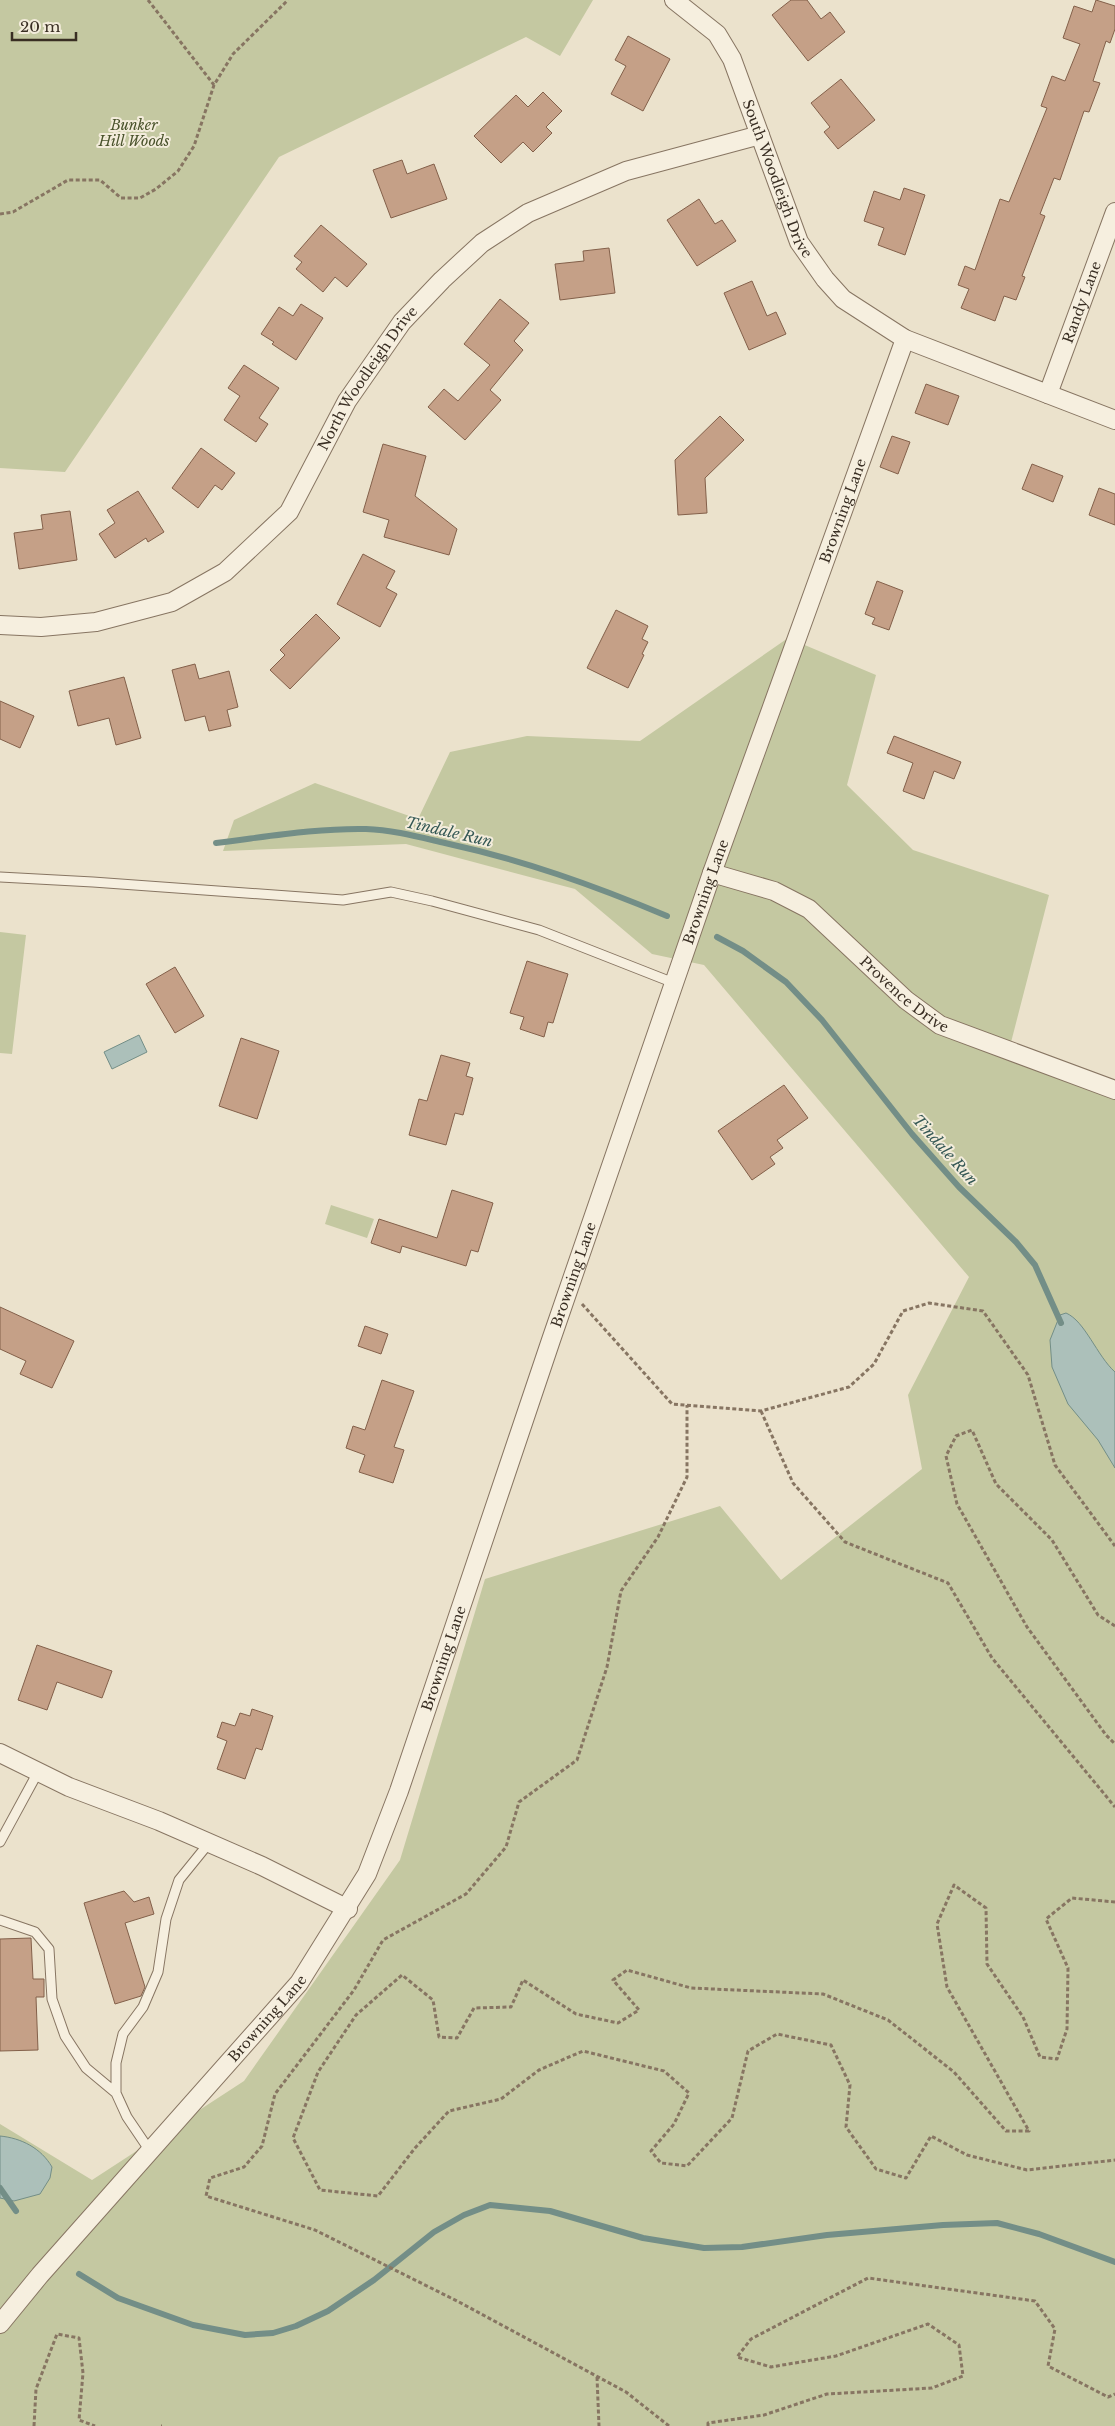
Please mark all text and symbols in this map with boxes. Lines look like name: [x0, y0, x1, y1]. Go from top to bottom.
scale bar: [12, 10, 76, 42]
text: 20 m: [20, 17, 60, 36]
street label: South Woodleigh Drive: [739, 97, 816, 261]
park label: Bunker Hill Woods: [98, 116, 169, 150]
street label: Randy Lane: [1059, 259, 1105, 346]
street label: North Woodleigh Drive: [314, 302, 421, 453]
street label: Browning Lane: [816, 456, 870, 566]
water label: Tindale Run: [404, 812, 494, 851]
street label: Browning Lane: [679, 837, 732, 947]
street label: Provence Drive: [856, 952, 951, 1036]
water label: Tindale Run: [909, 1110, 982, 1189]
street label: Browning Lane: [547, 1220, 600, 1330]
street label: Browning Lane: [418, 1603, 470, 1713]
street label: Browning Lane: [224, 1972, 311, 2066]

